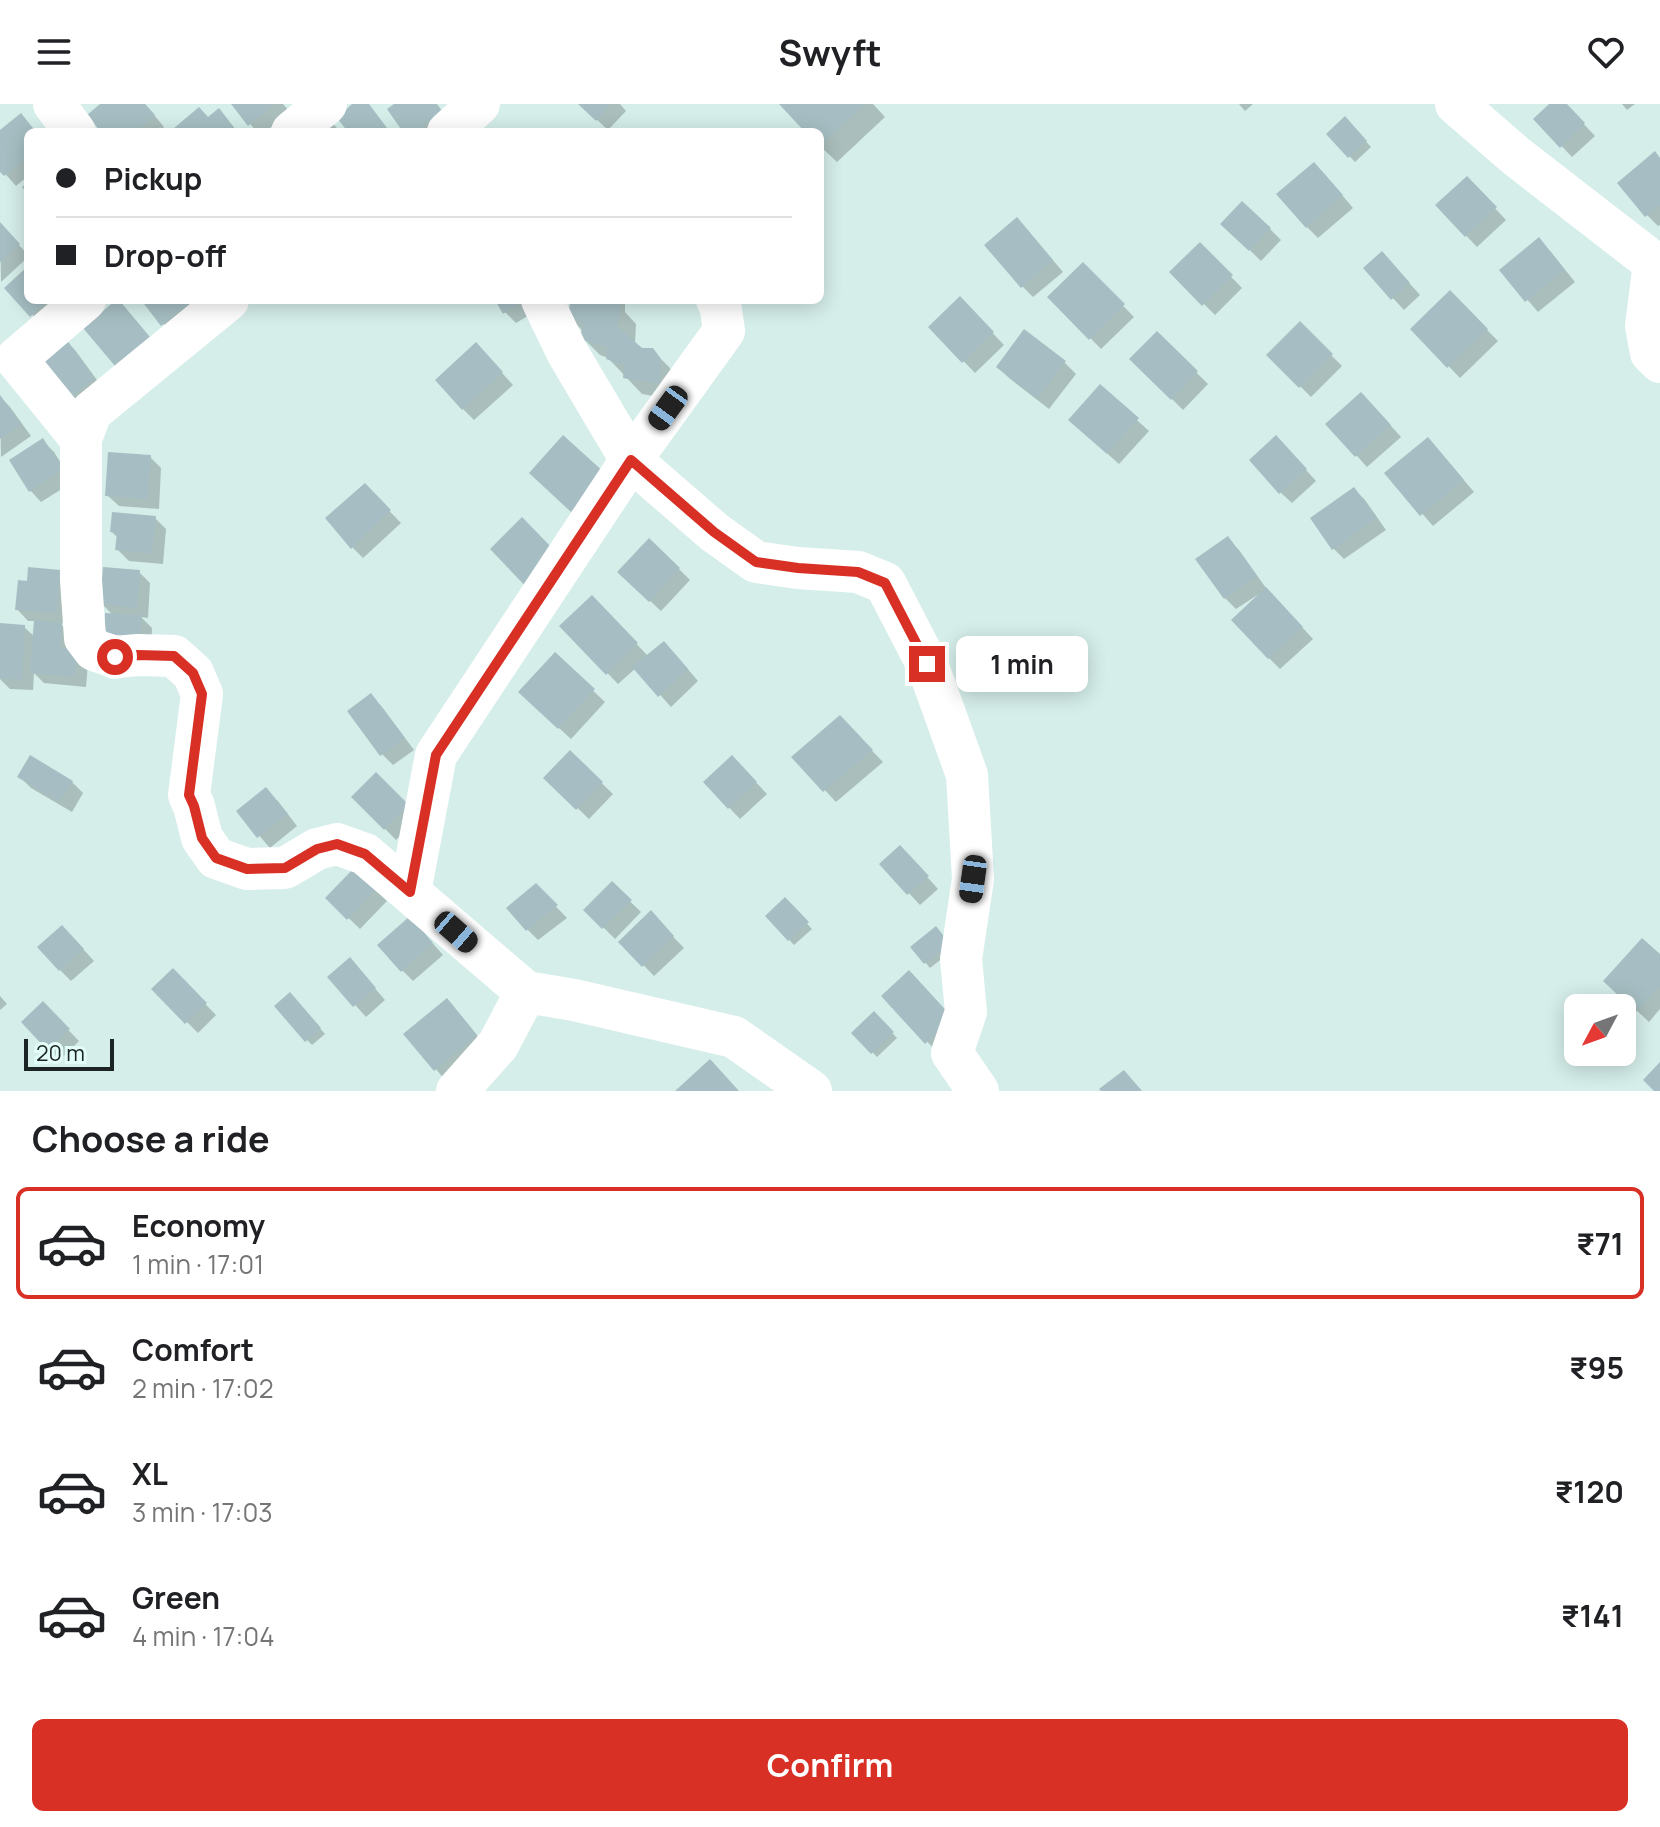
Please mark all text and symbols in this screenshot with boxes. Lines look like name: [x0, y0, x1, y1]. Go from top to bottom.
text: Swyft: [778, 28, 882, 77]
icon: menu: [32, 30, 76, 74]
icon: heart: [1584, 30, 1628, 74]
text: Pickup: [104, 158, 202, 199]
text: Drop-off: [104, 235, 226, 276]
car: [644, 382, 692, 434]
callout: 1 min: [955, 636, 1087, 692]
route start: [97, 639, 133, 675]
route end: [909, 646, 945, 682]
text: 1 min: [990, 646, 1054, 682]
car: [958, 854, 988, 904]
car: [430, 907, 482, 957]
north arrow: [1564, 994, 1636, 1066]
map controls: [1564, 994, 1636, 1066]
scale bar: [24, 1035, 114, 1071]
text: 20 m: [36, 1038, 85, 1068]
text: Choose a ride: [32, 1114, 270, 1163]
text: Economy: [132, 1205, 265, 1246]
icon: car: [36, 1207, 108, 1279]
text: ₹71: [1576, 1223, 1624, 1264]
text: 1 min · 17:01: [132, 1246, 264, 1282]
text: Comfort: [132, 1329, 254, 1370]
icon: car: [36, 1331, 108, 1403]
text: ₹95: [1569, 1347, 1624, 1388]
text: 2 min · 17:02: [132, 1370, 274, 1406]
text: XL: [132, 1453, 168, 1494]
icon: car: [36, 1455, 108, 1527]
text: ₹120: [1555, 1471, 1624, 1512]
text: 3 min · 17:03: [132, 1494, 273, 1530]
text: Green: [132, 1577, 220, 1618]
icon: car: [36, 1579, 108, 1651]
text: ₹141: [1561, 1595, 1624, 1636]
text: 4 min · 17:04: [132, 1618, 275, 1654]
button: Confirm: [32, 1719, 1628, 1811]

